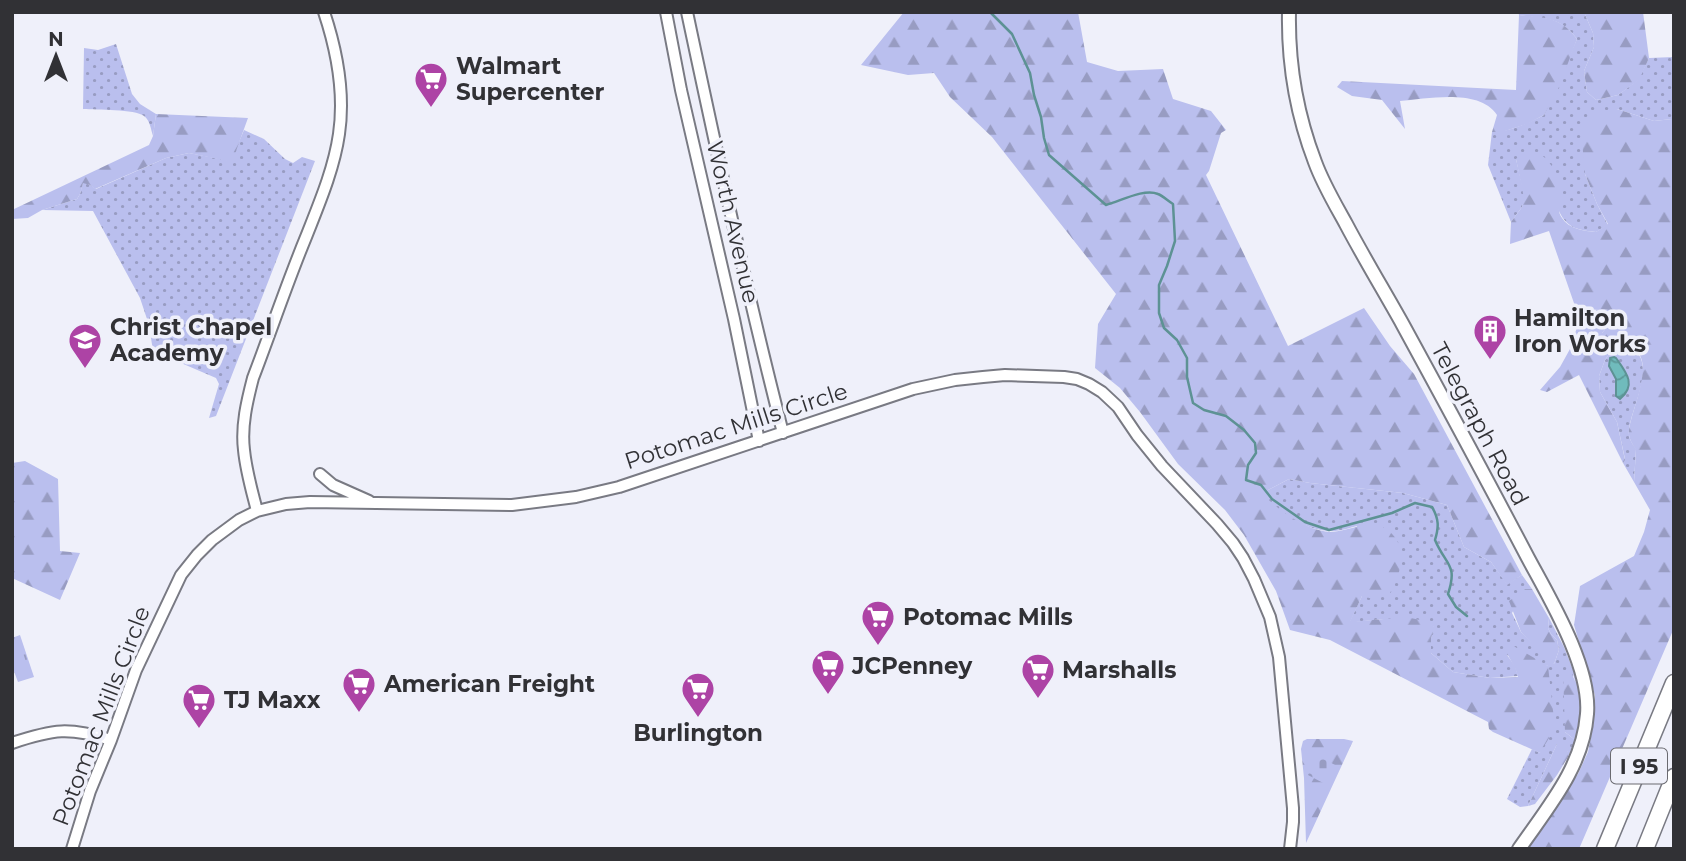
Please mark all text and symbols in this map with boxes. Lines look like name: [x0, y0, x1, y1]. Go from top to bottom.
north arrow: [21, 21, 91, 91]
text: N: [48, 28, 64, 51]
place label: Walmart Supercenter: [456, 52, 605, 106]
supermarket icon: Walmart Supercenter: [412, 60, 450, 109]
street label: Worth Avenue: [701, 138, 765, 306]
place label: Hamilton Iron Works: [1514, 304, 1646, 358]
building icon: Hamilton Iron Works: [1471, 312, 1509, 361]
place label: Christ Chapel Academy: [109, 313, 272, 367]
school or university icon: Christ Chapel Academy: [66, 321, 104, 370]
street label: Telegraph Road: [1425, 338, 1535, 510]
street label: Potomac Mills Circle: [621, 377, 851, 475]
supermarket icon: Potomac Mills: [859, 598, 897, 647]
street label: Potomac Mills Circle: [46, 602, 156, 830]
place label: Potomac Mills: [903, 603, 1073, 631]
supermarket icon: JCPenney: [809, 647, 847, 696]
supermarket icon: Marshalls: [1019, 651, 1057, 700]
place label: JCPenney: [851, 652, 973, 680]
place label: Marshalls: [1062, 656, 1176, 684]
supermarket icon: American Freight: [340, 665, 378, 714]
place label: American Freight: [383, 670, 595, 698]
supermarket icon: Burlington: [679, 670, 717, 719]
supermarket icon: TJ Maxx: [180, 681, 218, 730]
place label: TJ Maxx: [224, 686, 321, 714]
place label: Burlington: [633, 719, 763, 747]
road number: I 95: [1611, 748, 1667, 784]

